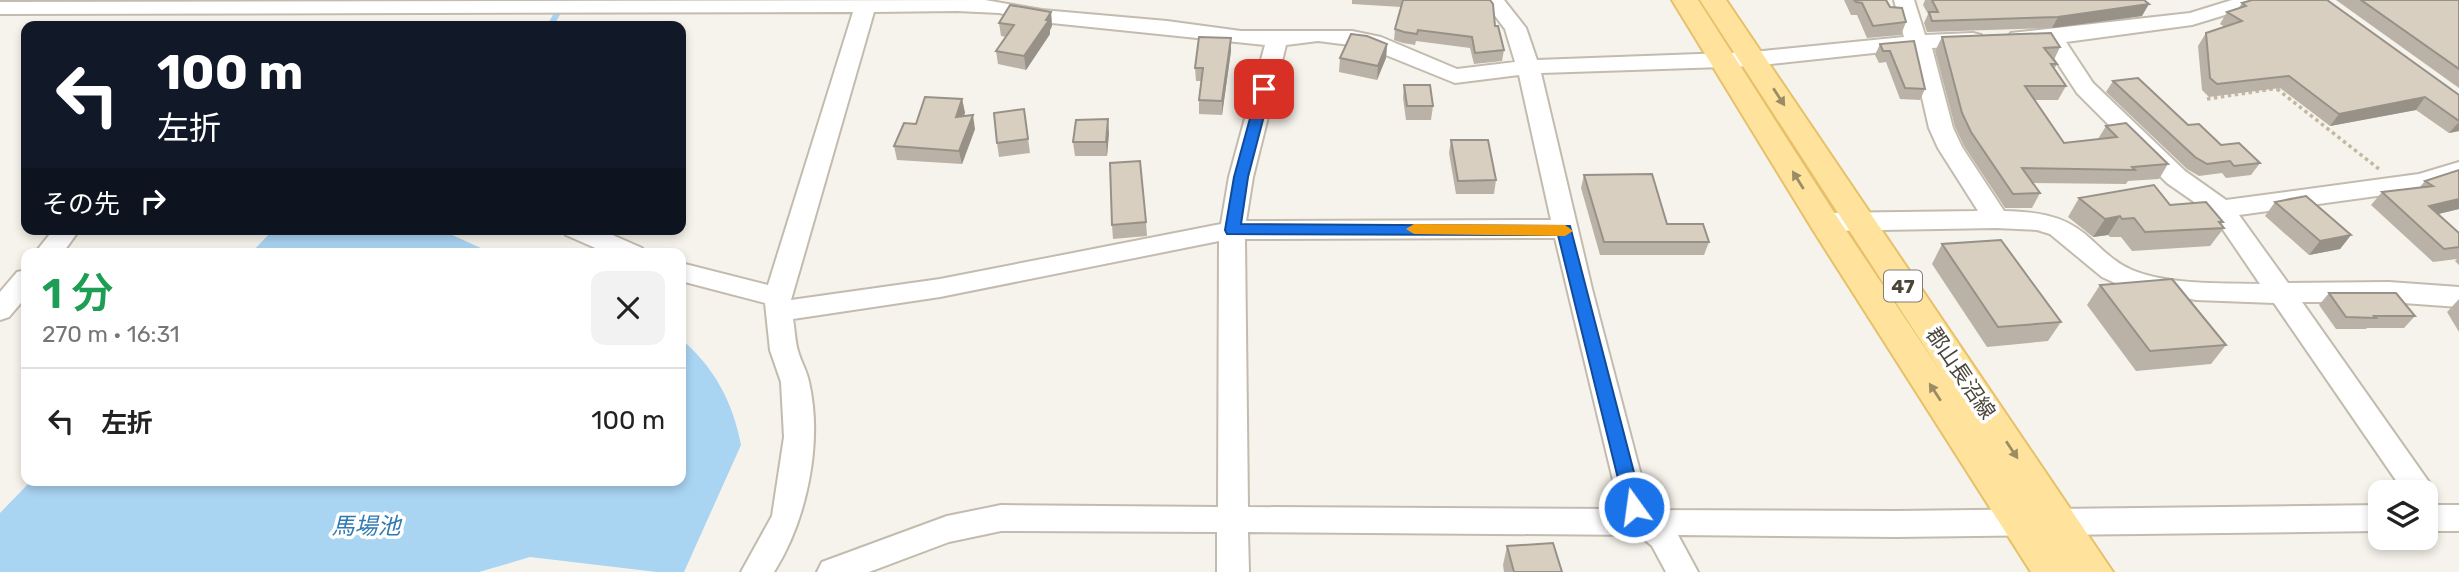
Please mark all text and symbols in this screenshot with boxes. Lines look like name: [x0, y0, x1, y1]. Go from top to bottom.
text: 100 m: [157, 43, 303, 101]
icon: left: [42, 49, 133, 140]
pin: [1234, 59, 1294, 119]
icon: arrive: [1245, 70, 1283, 108]
one-way arrow: [1772, 87, 1785, 107]
text: 左折: [157, 109, 221, 147]
one-way arrow: [1792, 171, 1805, 190]
icon: right: [134, 182, 172, 220]
text: その先: [42, 189, 120, 220]
text: 1 分: [42, 269, 113, 319]
road number: 47: [1884, 270, 1922, 302]
button: close: [591, 271, 665, 345]
text: 270 m · 16:31: [42, 320, 180, 348]
street label: 郡山長沼線: [1921, 322, 2001, 424]
one-way arrow: [1929, 382, 1942, 401]
icon: left: [42, 402, 80, 440]
text: 100 m: [591, 405, 665, 436]
text: 左折: [101, 408, 153, 439]
one-way arrow: [2005, 441, 2018, 460]
position arrow: [1597, 470, 1671, 544]
map controls: [2368, 480, 2438, 550]
button: layers: [2368, 480, 2438, 550]
water label: 馬場池: [332, 512, 403, 540]

